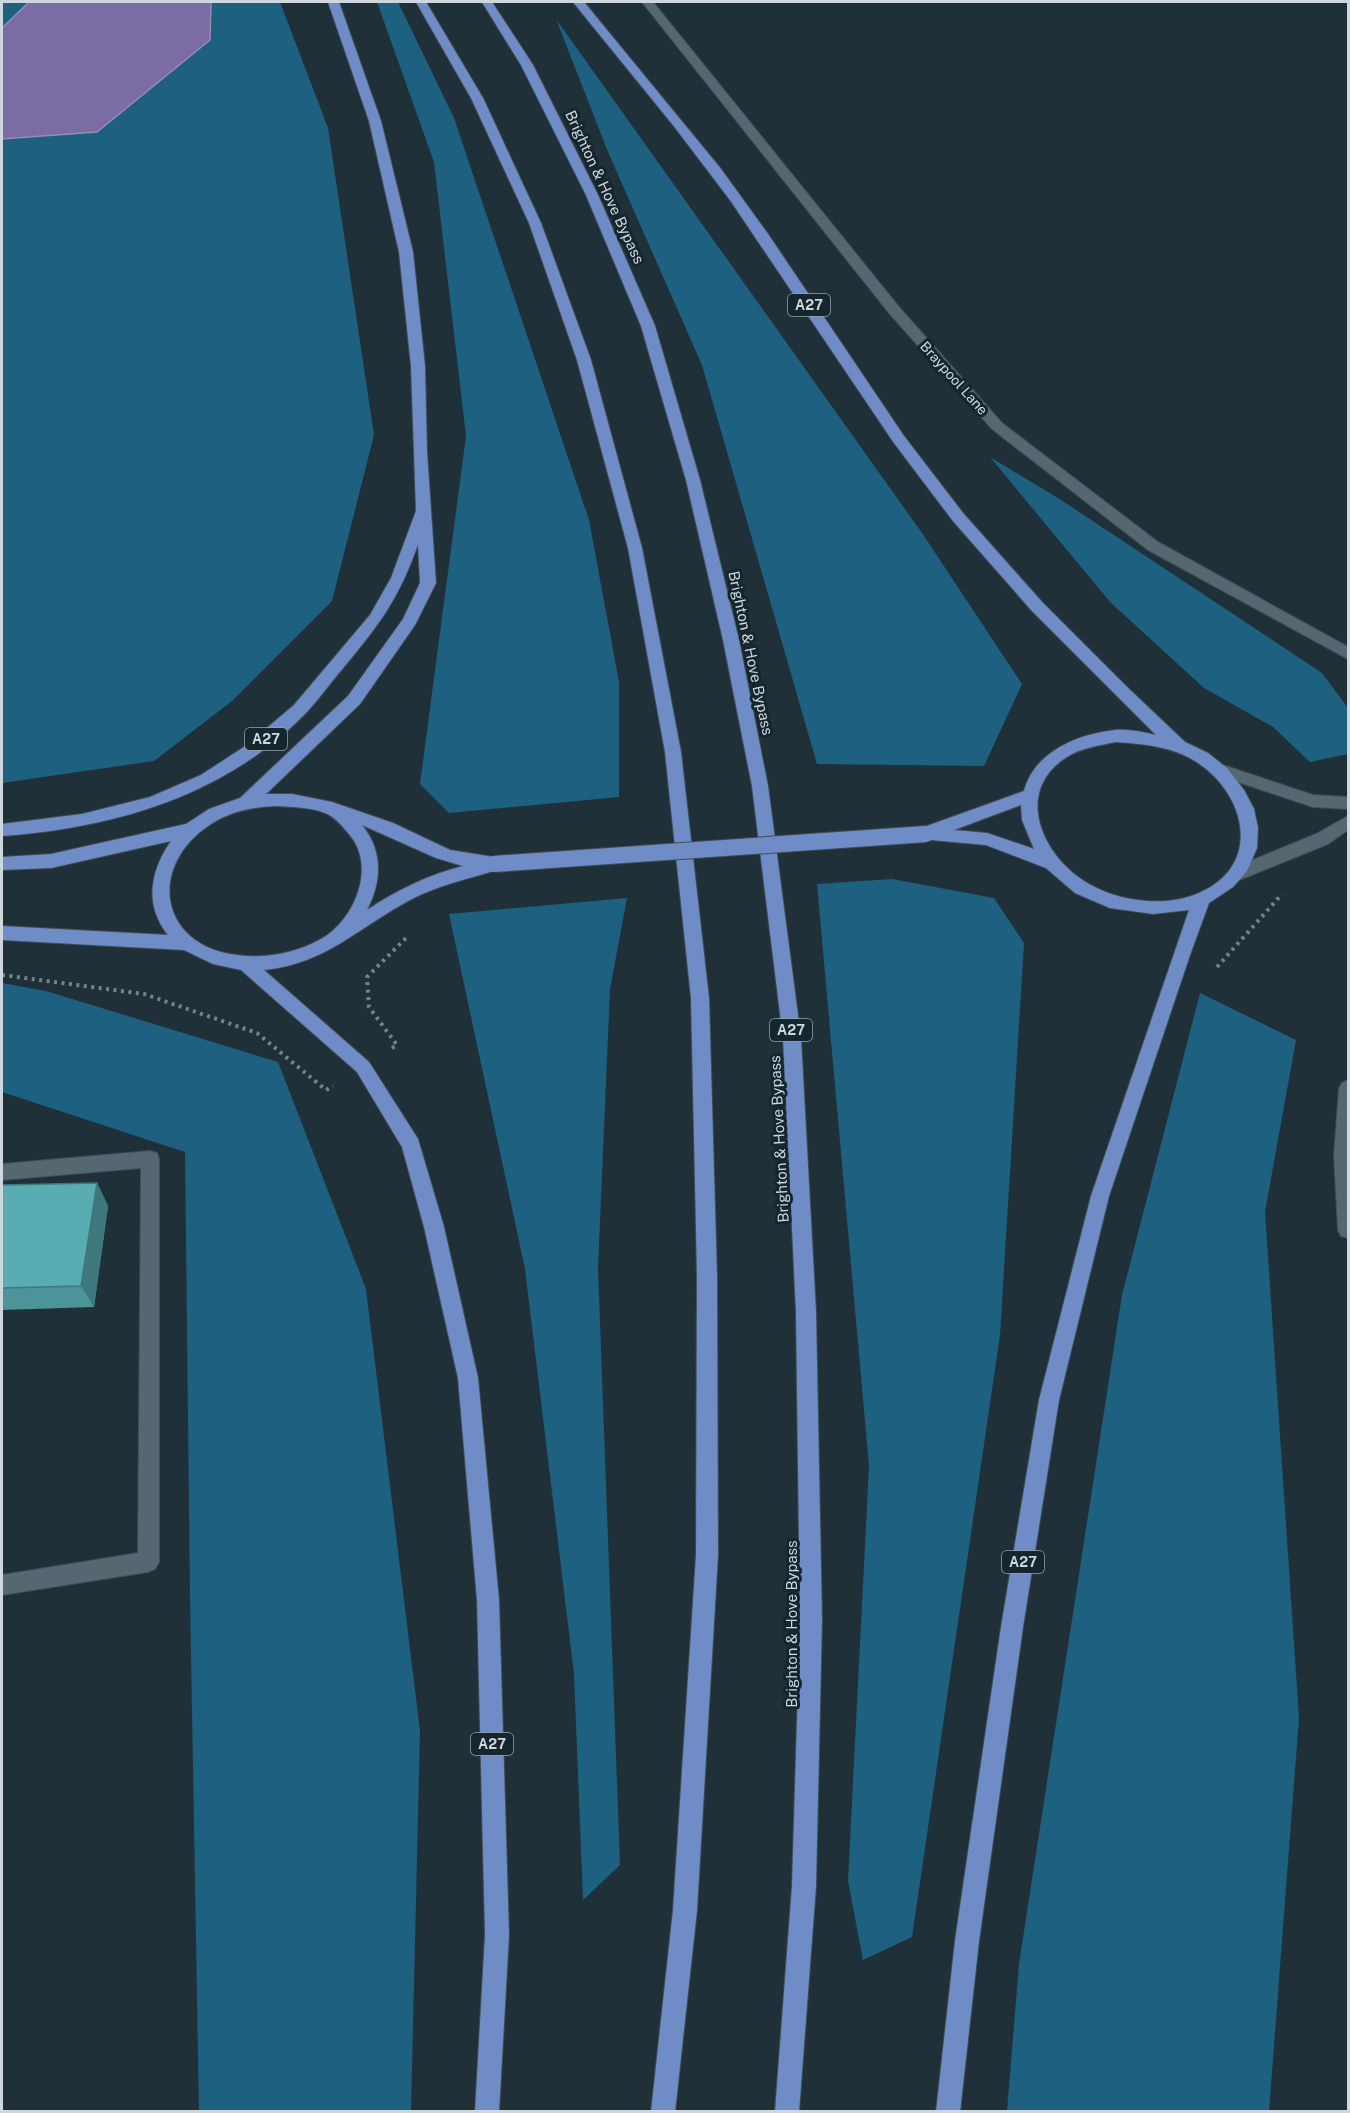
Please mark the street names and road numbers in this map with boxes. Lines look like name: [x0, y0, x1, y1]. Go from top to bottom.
street label: Brighton & Hove Bypass: [562, 108, 648, 266]
road number: A27: [788, 294, 830, 316]
street label: Braypool Lane: [917, 338, 991, 418]
street label: Brighton & Hove Bypass: [725, 569, 777, 737]
road number: A27: [245, 728, 287, 750]
road number: A27: [770, 1019, 812, 1041]
street label: Brighton & Hove Bypass: [766, 1055, 792, 1223]
street label: Brighton & Hove Bypass: [783, 1540, 800, 1708]
road number: A27: [1002, 1551, 1044, 1573]
road number: A27: [471, 1733, 513, 1755]

